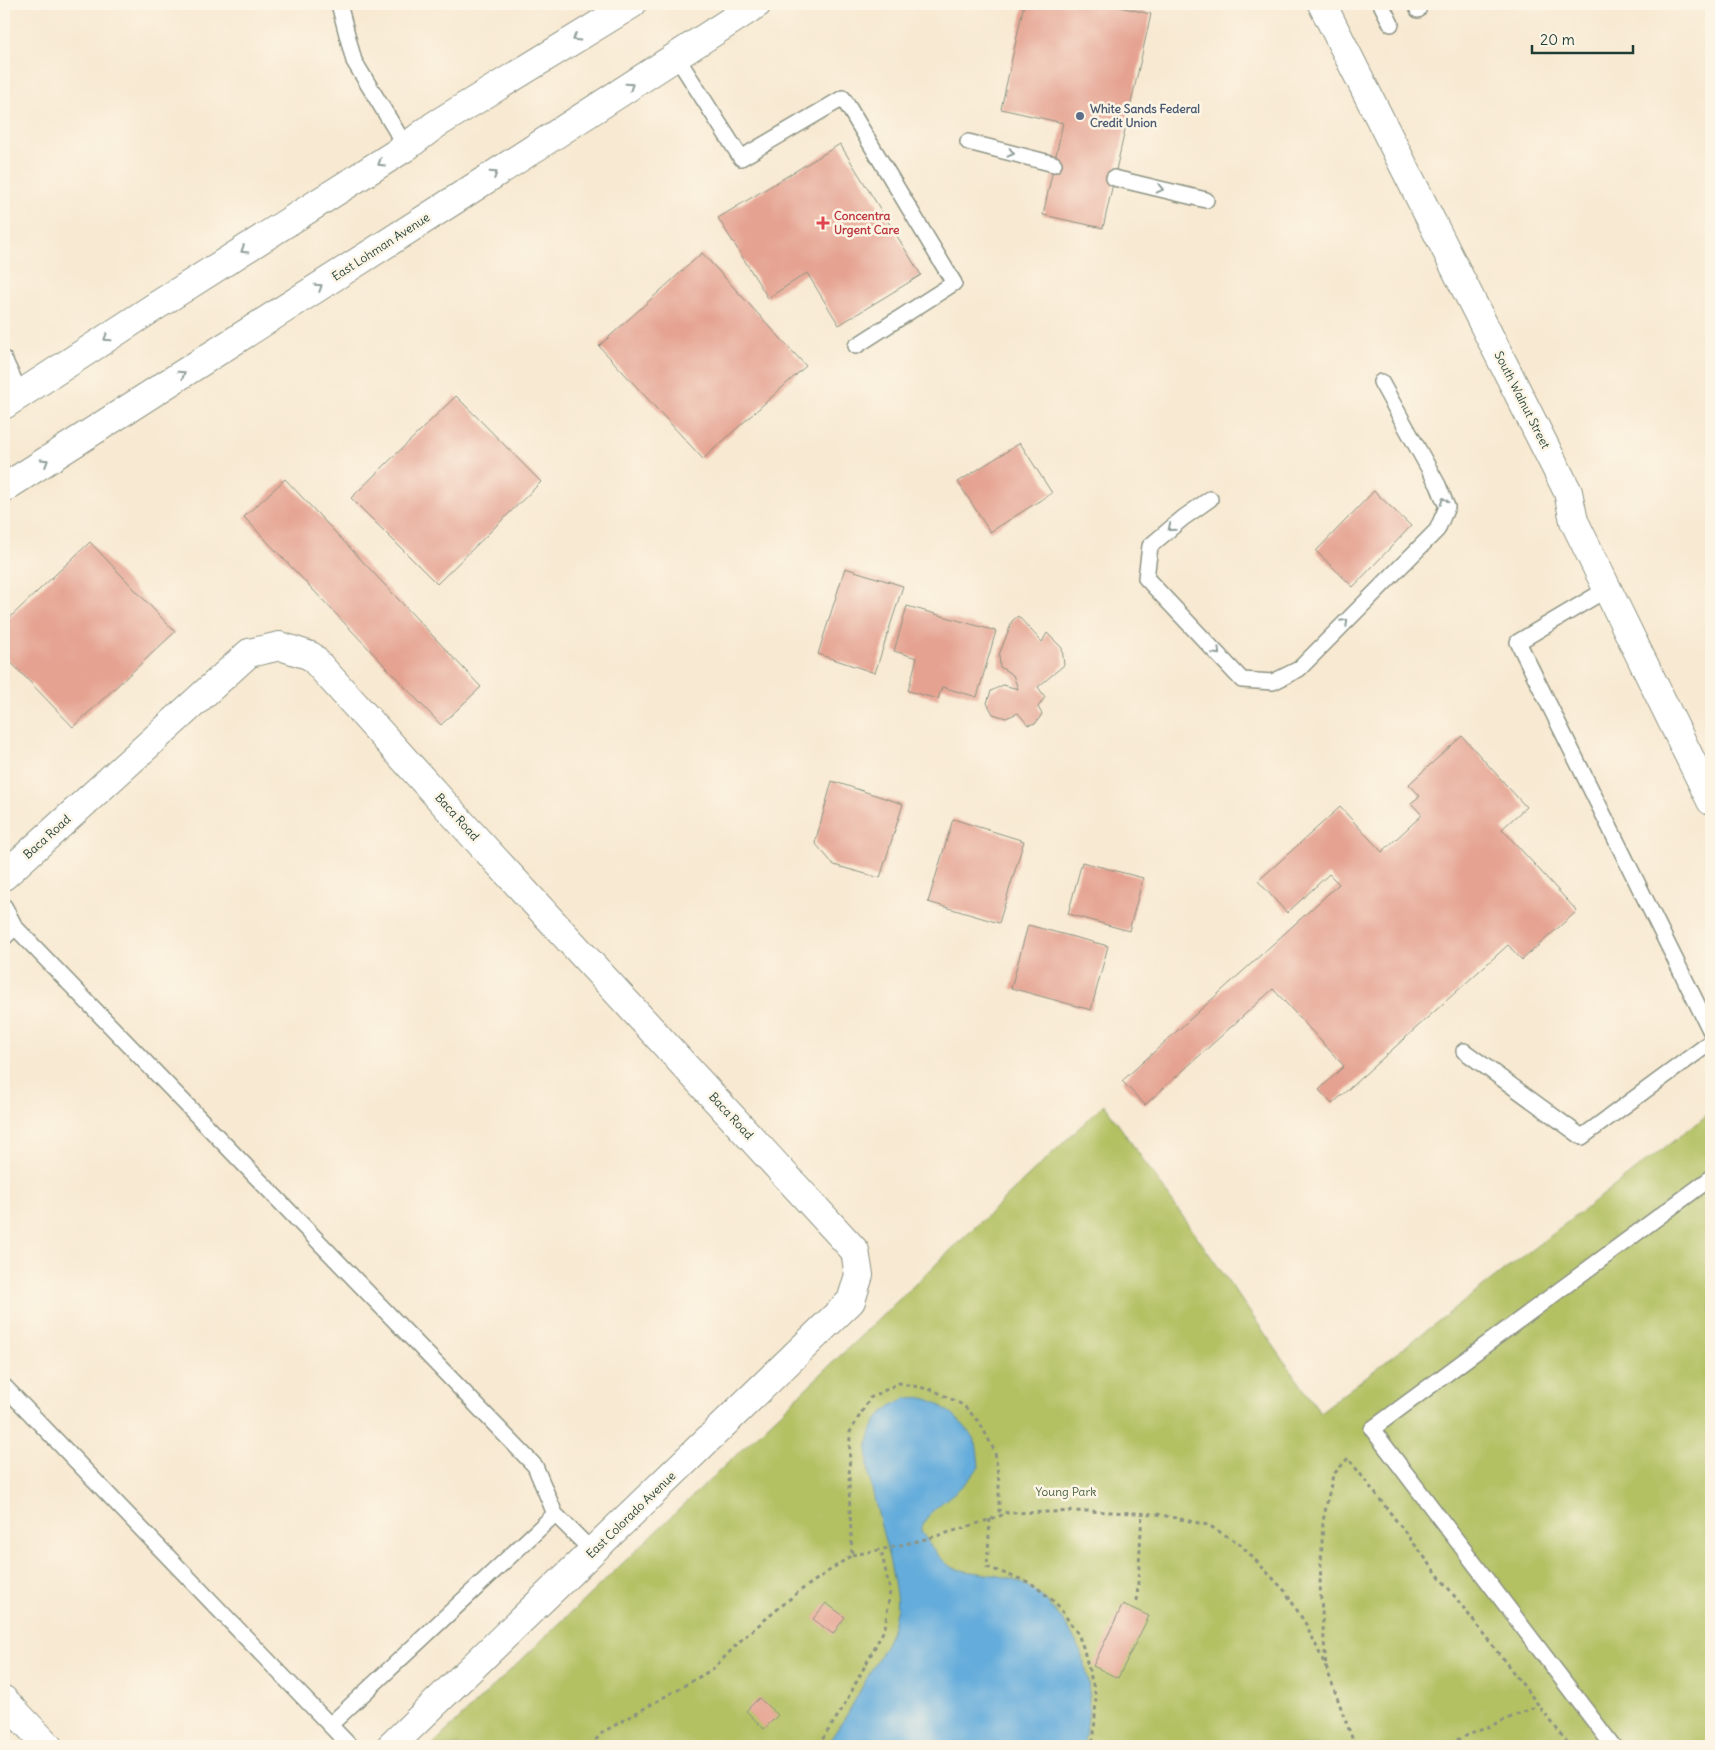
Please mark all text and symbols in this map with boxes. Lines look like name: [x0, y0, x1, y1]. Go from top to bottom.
scale bar: [1532, 22, 1634, 54]
text: 20 m: [1540, 30, 1575, 49]
one-way arrow: [572, 32, 581, 42]
one-way arrow: [625, 83, 634, 92]
place label: White Sands Federal Credit Union: [1090, 101, 1200, 130]
marker: White Sands Federal Credit Union: [1074, 110, 1086, 122]
one-way arrow: [1007, 147, 1016, 158]
one-way arrow: [377, 157, 386, 167]
one-way arrow: [489, 171, 498, 181]
one-way arrow: [1156, 183, 1165, 194]
place label: Concentra Urgent Care: [834, 208, 900, 238]
street label: East Lohman Avenue: [329, 209, 432, 284]
marker: Concentra Urgent Care: [816, 216, 830, 230]
one-way arrow: [240, 244, 249, 254]
one-way arrow: [313, 284, 322, 293]
one-way arrow: [103, 332, 113, 341]
street label: South Walnut Street: [1491, 349, 1553, 451]
one-way arrow: [176, 371, 185, 381]
one-way arrow: [40, 459, 49, 469]
one-way arrow: [1439, 497, 1449, 506]
one-way arrow: [1168, 522, 1177, 531]
one-way arrow: [1339, 619, 1348, 628]
one-way arrow: [1211, 647, 1220, 656]
street label: Baca Road: [432, 790, 483, 843]
street label: Baca Road: [20, 811, 73, 862]
street label: Baca Road: [706, 1089, 757, 1142]
street label: East Colorado Avenue: [583, 1468, 678, 1561]
park label: Young Park: [1036, 1484, 1096, 1499]

